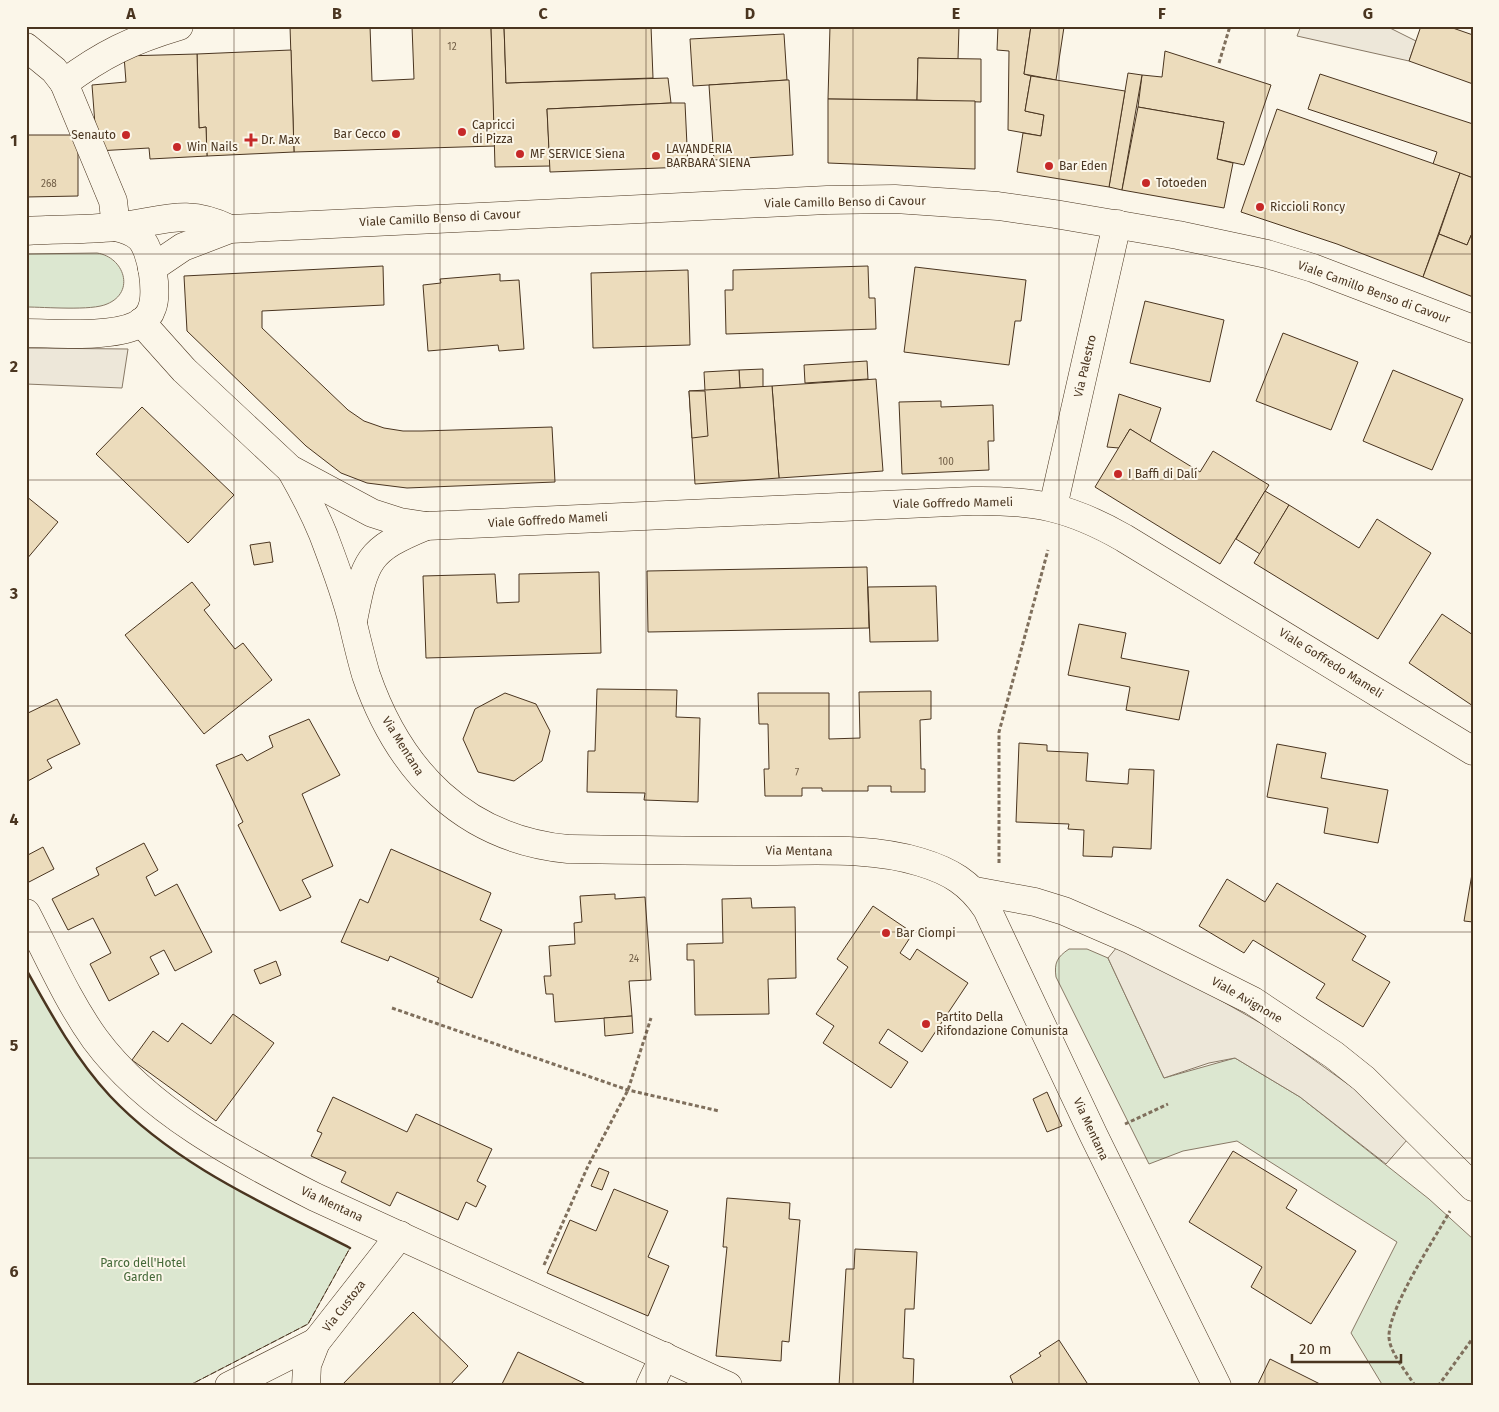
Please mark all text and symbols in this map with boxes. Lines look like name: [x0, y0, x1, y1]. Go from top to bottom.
text: A: [125, 4, 136, 23]
text: B: [332, 4, 342, 23]
text: C: [538, 4, 548, 23]
text: D: [745, 4, 755, 23]
text: E: [952, 4, 960, 23]
text: F: [1158, 4, 1166, 23]
text: G: [1363, 4, 1373, 23]
house number: 12: [447, 41, 457, 53]
place label: Capricci di Pizza: [472, 118, 515, 146]
marker: Capricci di Pizza: [456, 126, 468, 138]
place label: Bar Cecco: [333, 127, 386, 141]
place label: Senauto: [71, 128, 116, 142]
marker: Bar Cecco: [390, 128, 402, 140]
marker: Senauto: [120, 129, 132, 141]
text: 1: [10, 131, 18, 150]
place label: Dr. Max: [261, 133, 300, 147]
marker: Dr. Max: [245, 134, 257, 146]
place label: Win Nails: [187, 140, 238, 154]
marker: Win Nails: [171, 141, 183, 153]
place label: LAVANDERIA BARBARA SIENA: [666, 142, 750, 170]
place label: MF SERVICE Siena: [530, 147, 625, 161]
marker: MF SERVICE Siena: [514, 148, 526, 160]
marker: LAVANDERIA BARBARA SIENA: [650, 150, 662, 162]
place label: Bar Eden: [1059, 159, 1108, 173]
marker: Bar Eden: [1043, 160, 1055, 172]
place label: Totoeden: [1156, 176, 1207, 190]
marker: Totoeden: [1140, 177, 1152, 189]
house number: 268: [41, 178, 57, 190]
street label: Viale Camillo Benso di Cavour: [764, 194, 926, 210]
place label: Riccioli Roncy: [1270, 200, 1345, 214]
marker: Riccioli Roncy: [1254, 201, 1266, 213]
street label: Viale Camillo Benso di Cavour: [359, 207, 521, 229]
street label: Viale Camillo Benso di Cavour: [1296, 258, 1453, 326]
street label: Via Palestro: [1071, 333, 1099, 399]
text: 2: [10, 357, 18, 376]
house number: 100: [938, 456, 954, 468]
place label: I Baffi di Dalí: [1128, 467, 1198, 481]
marker: I Baffi di Dalí: [1112, 468, 1124, 480]
street label: Viale Goffredo Mameli: [893, 495, 1013, 511]
street label: Viale Goffredo Mameli: [488, 510, 608, 530]
text: 3: [9, 584, 18, 603]
street label: Viale Goffredo Mameli: [1276, 625, 1386, 701]
street label: Via Mentana: [379, 714, 427, 778]
house number: 7: [795, 767, 800, 779]
text: 4: [9, 810, 19, 829]
street label: Via Mentana: [765, 843, 833, 859]
place label: Bar Ciompi: [896, 926, 956, 940]
marker: Bar Ciompi: [880, 927, 892, 939]
house number: 24: [629, 953, 640, 965]
street label: Viale Avignone: [1209, 974, 1285, 1026]
place label: Partito Della Rifondazione Comunista: [936, 1010, 1068, 1038]
marker: Partito Della Rifondazione Comunista: [920, 1018, 932, 1030]
text: 5: [10, 1036, 19, 1055]
street label: Via Mentana: [1070, 1096, 1112, 1162]
street label: Via Mentana: [299, 1183, 365, 1225]
park label: Parco dell'Hotel Garden: [100, 1256, 186, 1284]
text: 6: [9, 1262, 19, 1281]
street label: Via Custoza: [320, 1277, 368, 1335]
scale bar: [1292, 1332, 1400, 1364]
text: 20 m: [1299, 1340, 1332, 1358]

